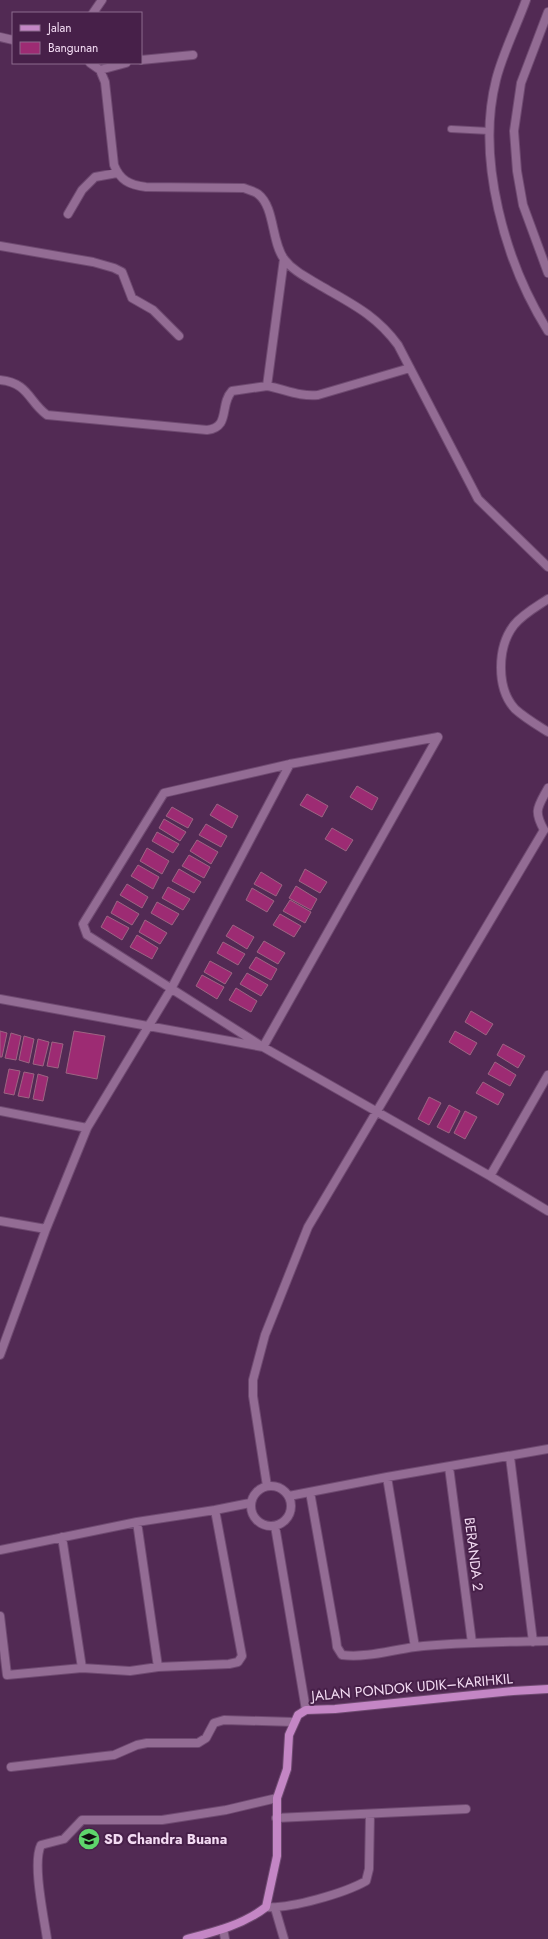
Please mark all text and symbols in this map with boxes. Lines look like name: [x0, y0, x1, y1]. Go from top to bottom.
legend: [12, 12, 142, 64]
text: Jalan: [46, 19, 71, 37]
text: Bangunan: [48, 39, 98, 57]
street label: BERANDA 2: [460, 1516, 488, 1592]
street label: JALAN PONDOK UDIK–KARIHKIL: [309, 1668, 514, 1706]
school or university icon: SD Chandra Buana: [76, 1826, 102, 1852]
place label: SD Chandra Buana: [104, 1829, 227, 1849]

